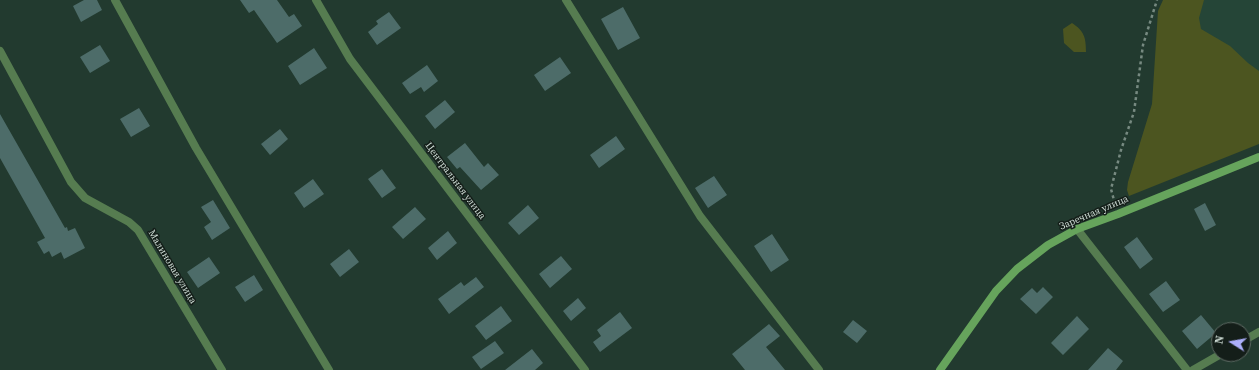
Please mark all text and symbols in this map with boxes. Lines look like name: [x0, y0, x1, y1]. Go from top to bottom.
street label: Центральная улица: [422, 140, 488, 222]
street label: Заречная улица: [1058, 193, 1130, 233]
street label: Малиновая улица: [145, 228, 199, 306]
north arrow: [1211, 322, 1251, 362]
text: N: [1212, 334, 1228, 345]

